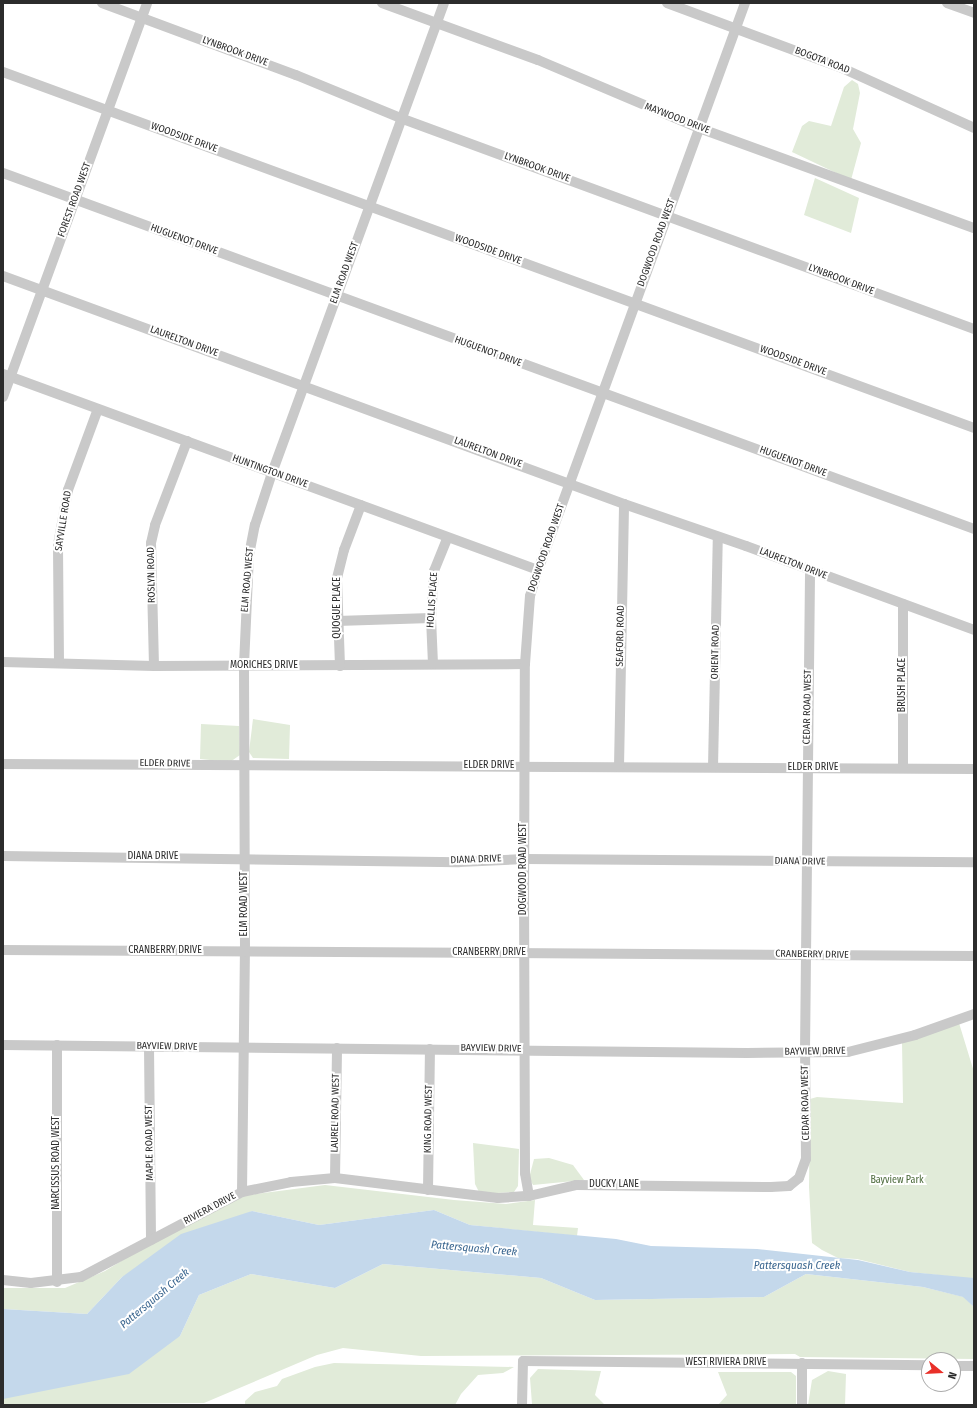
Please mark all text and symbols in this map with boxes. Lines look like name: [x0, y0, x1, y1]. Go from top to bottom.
street label: LYNBROOK DRIVE: [200, 35, 270, 69]
street label: BOGOTA ROAD: [793, 45, 851, 77]
street label: MAYWOOD DRIVE: [643, 101, 711, 137]
street label: WOODSIDE DRIVE: [149, 120, 219, 156]
street label: LYNBROOK DRIVE: [502, 151, 572, 185]
street label: FOREST ROAD WEST: [56, 161, 94, 239]
street label: DOGWOOD ROAD WEST: [636, 198, 678, 288]
street label: HUGUENOT DRIVE: [149, 222, 219, 258]
street label: WOODSIDE DRIVE: [453, 232, 523, 268]
street label: ELM ROAD WEST: [328, 240, 362, 306]
street label: LYNBROOK DRIVE: [807, 262, 875, 298]
street label: LAURELTON DRIVE: [148, 324, 220, 360]
street label: HUGUENOT DRIVE: [453, 334, 523, 370]
street label: WOODSIDE DRIVE: [758, 343, 828, 379]
street label: LAURELTON DRIVE: [452, 435, 524, 471]
street label: HUGUENOT DRIVE: [758, 444, 828, 480]
street label: HUNTINGTON DRIVE: [231, 453, 309, 491]
street label: SAYVILLE ROAD: [53, 490, 75, 552]
street label: DOGWOOD ROAD WEST: [526, 502, 568, 594]
street label: LAURELTON DRIVE: [757, 546, 829, 582]
street label: ROSLYN ROAD: [146, 547, 158, 603]
street label: ELM ROAD WEST: [239, 547, 257, 613]
street label: HOLLIS PLACE: [425, 572, 441, 628]
street label: QUOGUE PLACE: [332, 577, 344, 639]
street label: SEAFORD ROAD: [614, 605, 628, 667]
street label: ORIENT ROAD: [710, 625, 722, 679]
street label: BRUSH PLACE: [897, 658, 909, 712]
street label: MORICHES DRIVE: [230, 660, 298, 672]
street label: CEDAR ROAD WEST: [801, 669, 815, 745]
street label: ELDER DRIVE: [139, 758, 191, 770]
street label: ELDER DRIVE: [463, 760, 515, 772]
street label: ELDER DRIVE: [787, 762, 839, 774]
street label: DOGWOOD ROAD WEST: [518, 823, 530, 915]
street label: DIANA DRIVE: [127, 851, 179, 863]
street label: DIANA DRIVE: [450, 853, 502, 867]
street label: DIANA DRIVE: [774, 856, 826, 868]
street label: ELM ROAD WEST: [239, 872, 251, 936]
street label: CRANBERRY DRIVE: [128, 945, 202, 957]
street label: CRANBERRY DRIVE: [452, 947, 526, 959]
street label: CRANBERRY DRIVE: [775, 948, 849, 962]
street label: BAYVIEW DRIVE: [136, 1040, 198, 1054]
street label: BAYVIEW DRIVE: [460, 1042, 522, 1056]
street label: BAYVIEW DRIVE: [784, 1045, 846, 1059]
street label: CEDAR ROAD WEST: [799, 1065, 813, 1141]
street label: LAUREL ROAD WEST: [329, 1074, 343, 1152]
street label: KING ROAD WEST: [422, 1085, 436, 1153]
street label: MAPLE ROAD WEST: [143, 1105, 157, 1181]
street label: NARCISSUS ROAD WEST: [51, 1116, 63, 1210]
park label: Bayview Park: [870, 1175, 924, 1187]
street label: DUCKY LANE: [589, 1179, 639, 1191]
street label: RIVIERA DRIVE: [182, 1190, 238, 1228]
water label: Pattersquash Creek: [430, 1239, 518, 1259]
water label: Pattersquash Creek: [754, 1259, 840, 1273]
water label: Pattersquash Creek: [118, 1266, 192, 1332]
north arrow: [921, 1352, 961, 1392]
street label: WEST RIVIERA DRIVE: [686, 1357, 766, 1369]
text: N: [945, 1370, 959, 1381]

